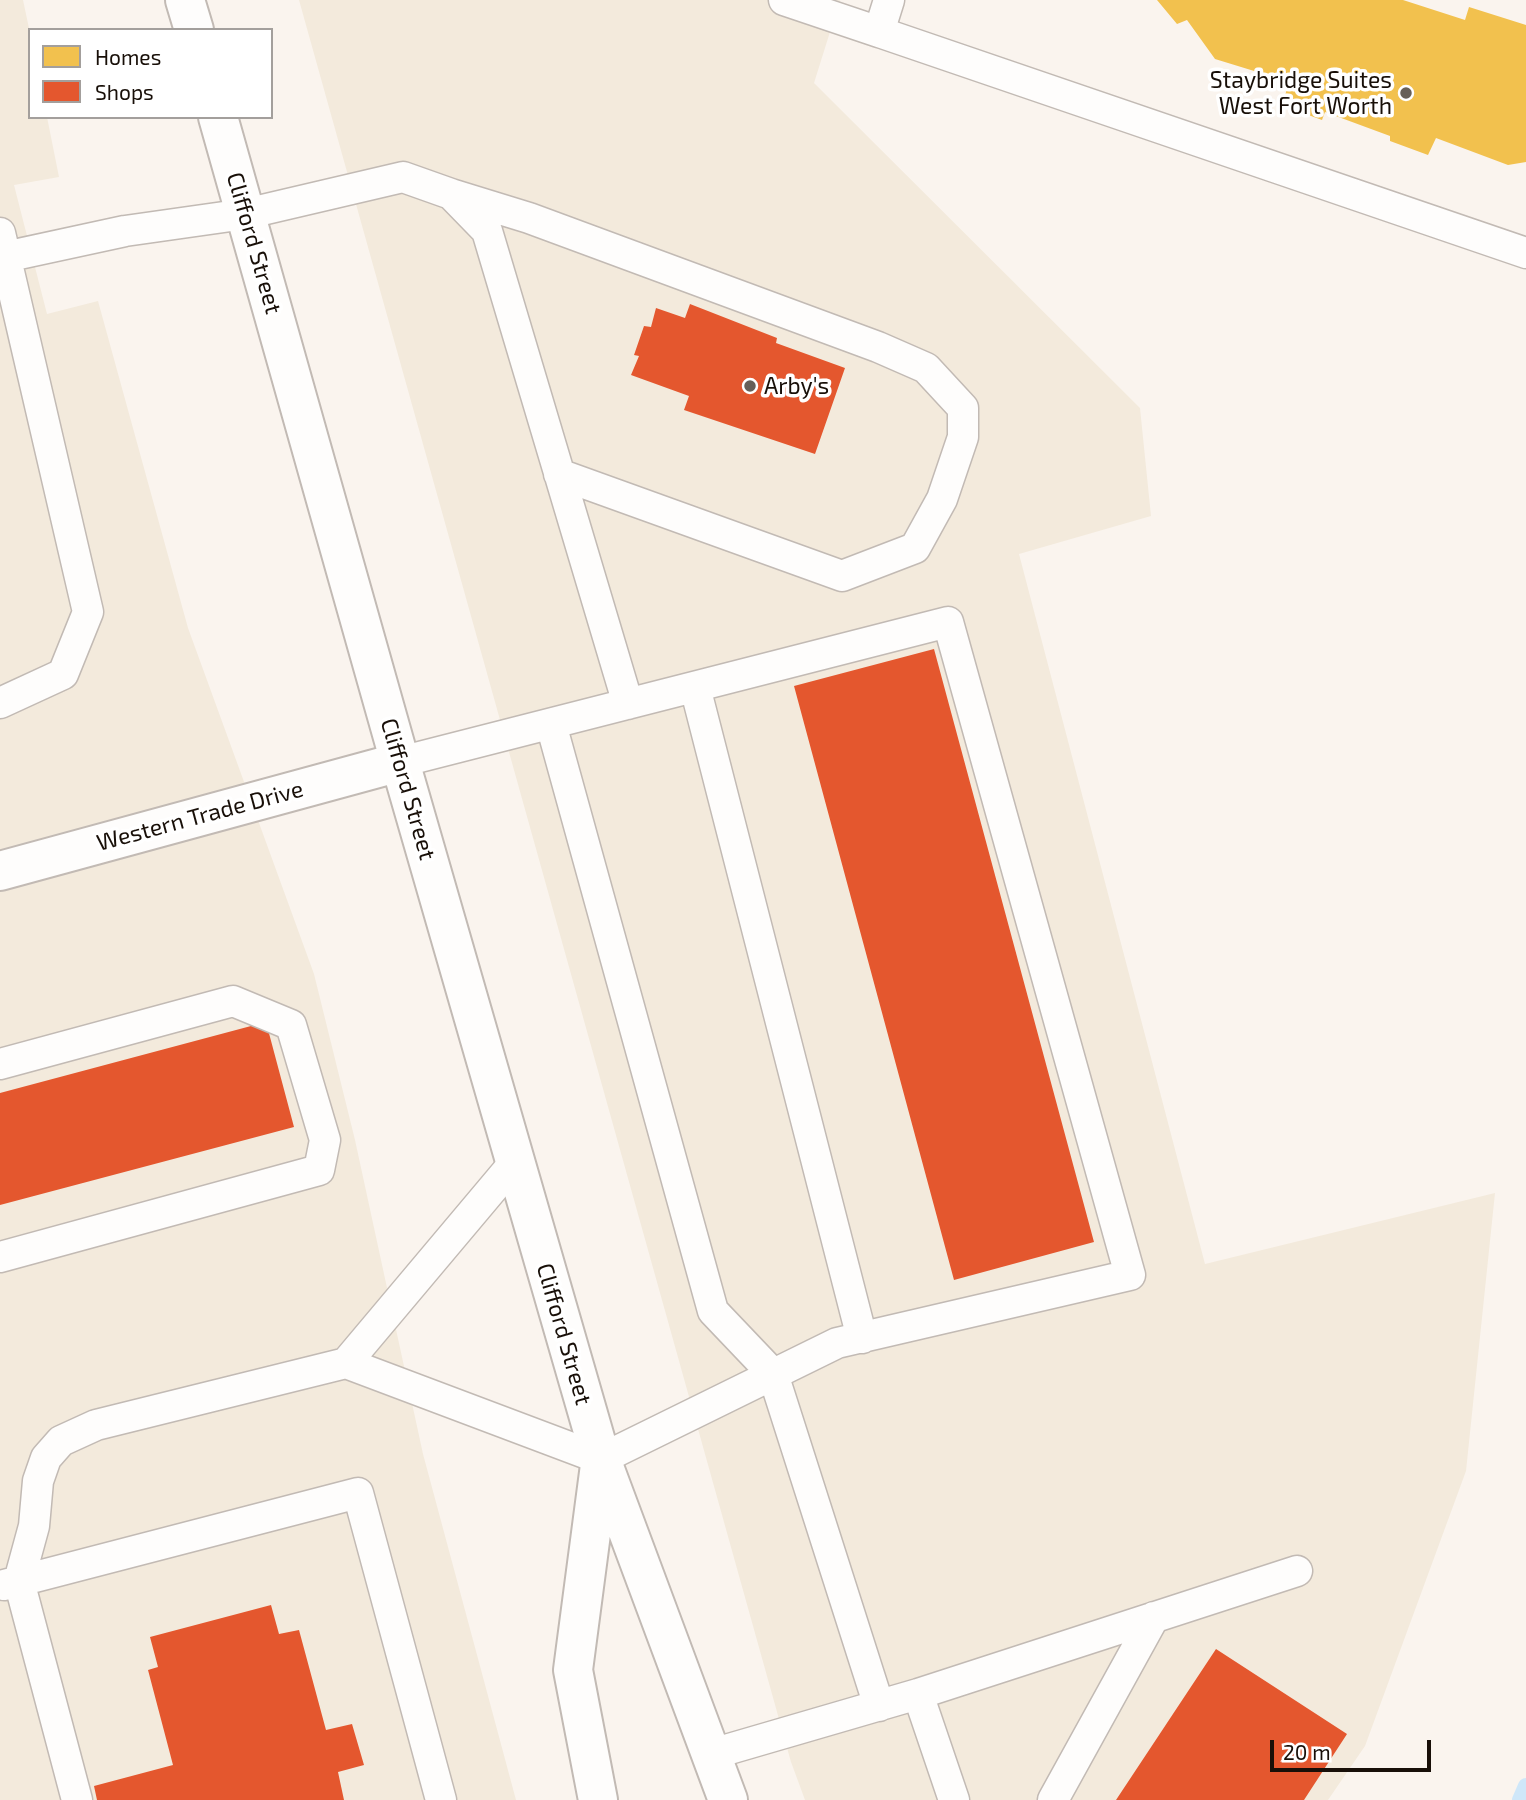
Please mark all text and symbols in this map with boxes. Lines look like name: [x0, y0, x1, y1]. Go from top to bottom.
legend: [28, 28, 273, 119]
text: Homes: [95, 44, 161, 69]
place label: Staybridge Suites West Fort Worth: [1210, 66, 1392, 120]
text: Shops: [95, 79, 154, 104]
marker: Staybridge Suites West Fort Worth: [1398, 85, 1414, 101]
street label: Clifford Street: [221, 169, 287, 317]
place label: Arby's: [764, 372, 829, 400]
marker: Arby's: [742, 378, 758, 394]
street label: Clifford Street: [375, 715, 441, 863]
street label: Western Trade Drive: [94, 775, 306, 857]
street label: Clifford Street: [531, 1260, 597, 1408]
scale bar: [1274, 1727, 1435, 1771]
text: 20 m: [1283, 1739, 1331, 1764]

